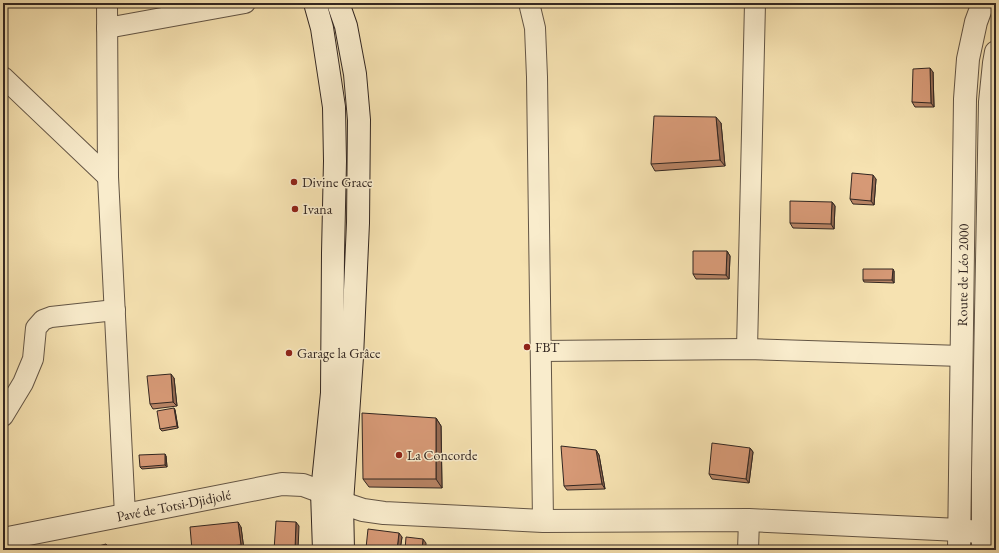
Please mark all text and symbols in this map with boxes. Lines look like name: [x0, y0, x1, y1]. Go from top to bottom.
place label: Divine Grace: [302, 173, 373, 191]
marker: Divine Grace: [289, 177, 299, 187]
place label: Ivana: [303, 200, 333, 218]
marker: Ivana: [290, 204, 300, 214]
street label: Route de Léo 2000: [953, 223, 972, 326]
place label: FBT: [535, 338, 560, 356]
marker: FBT: [522, 342, 532, 352]
place label: Garage la Grâce: [297, 344, 381, 362]
marker: Garage la Grâce: [284, 348, 294, 358]
place label: La Concorde: [407, 446, 478, 464]
marker: La Concorde: [394, 450, 404, 460]
street label: Pavé de Totsi-Djidjolé: [115, 485, 233, 525]

